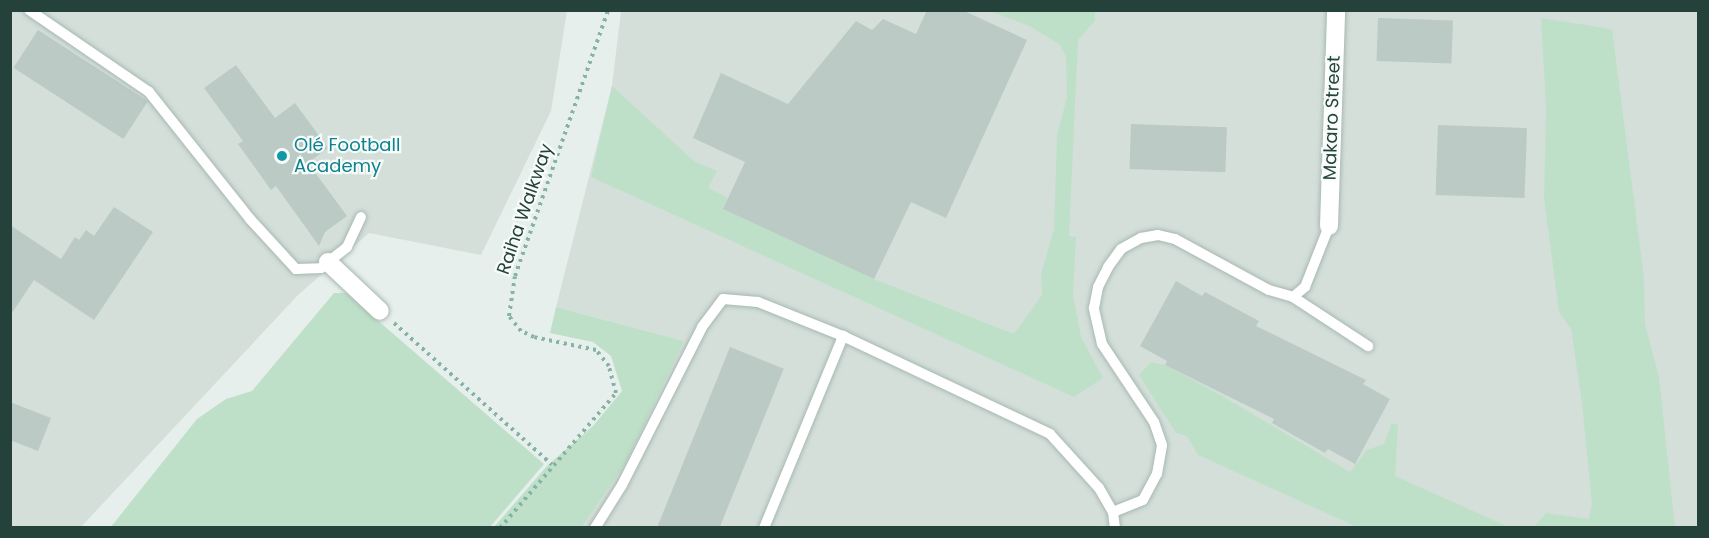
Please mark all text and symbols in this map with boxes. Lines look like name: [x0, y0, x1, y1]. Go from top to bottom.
street label: Makaro Street: [1319, 55, 1345, 181]
place label: Olé Football Academy: [294, 135, 400, 178]
street label: Raiha Walkway: [493, 141, 557, 277]
marker: Olé Football Academy: [275, 149, 289, 163]

